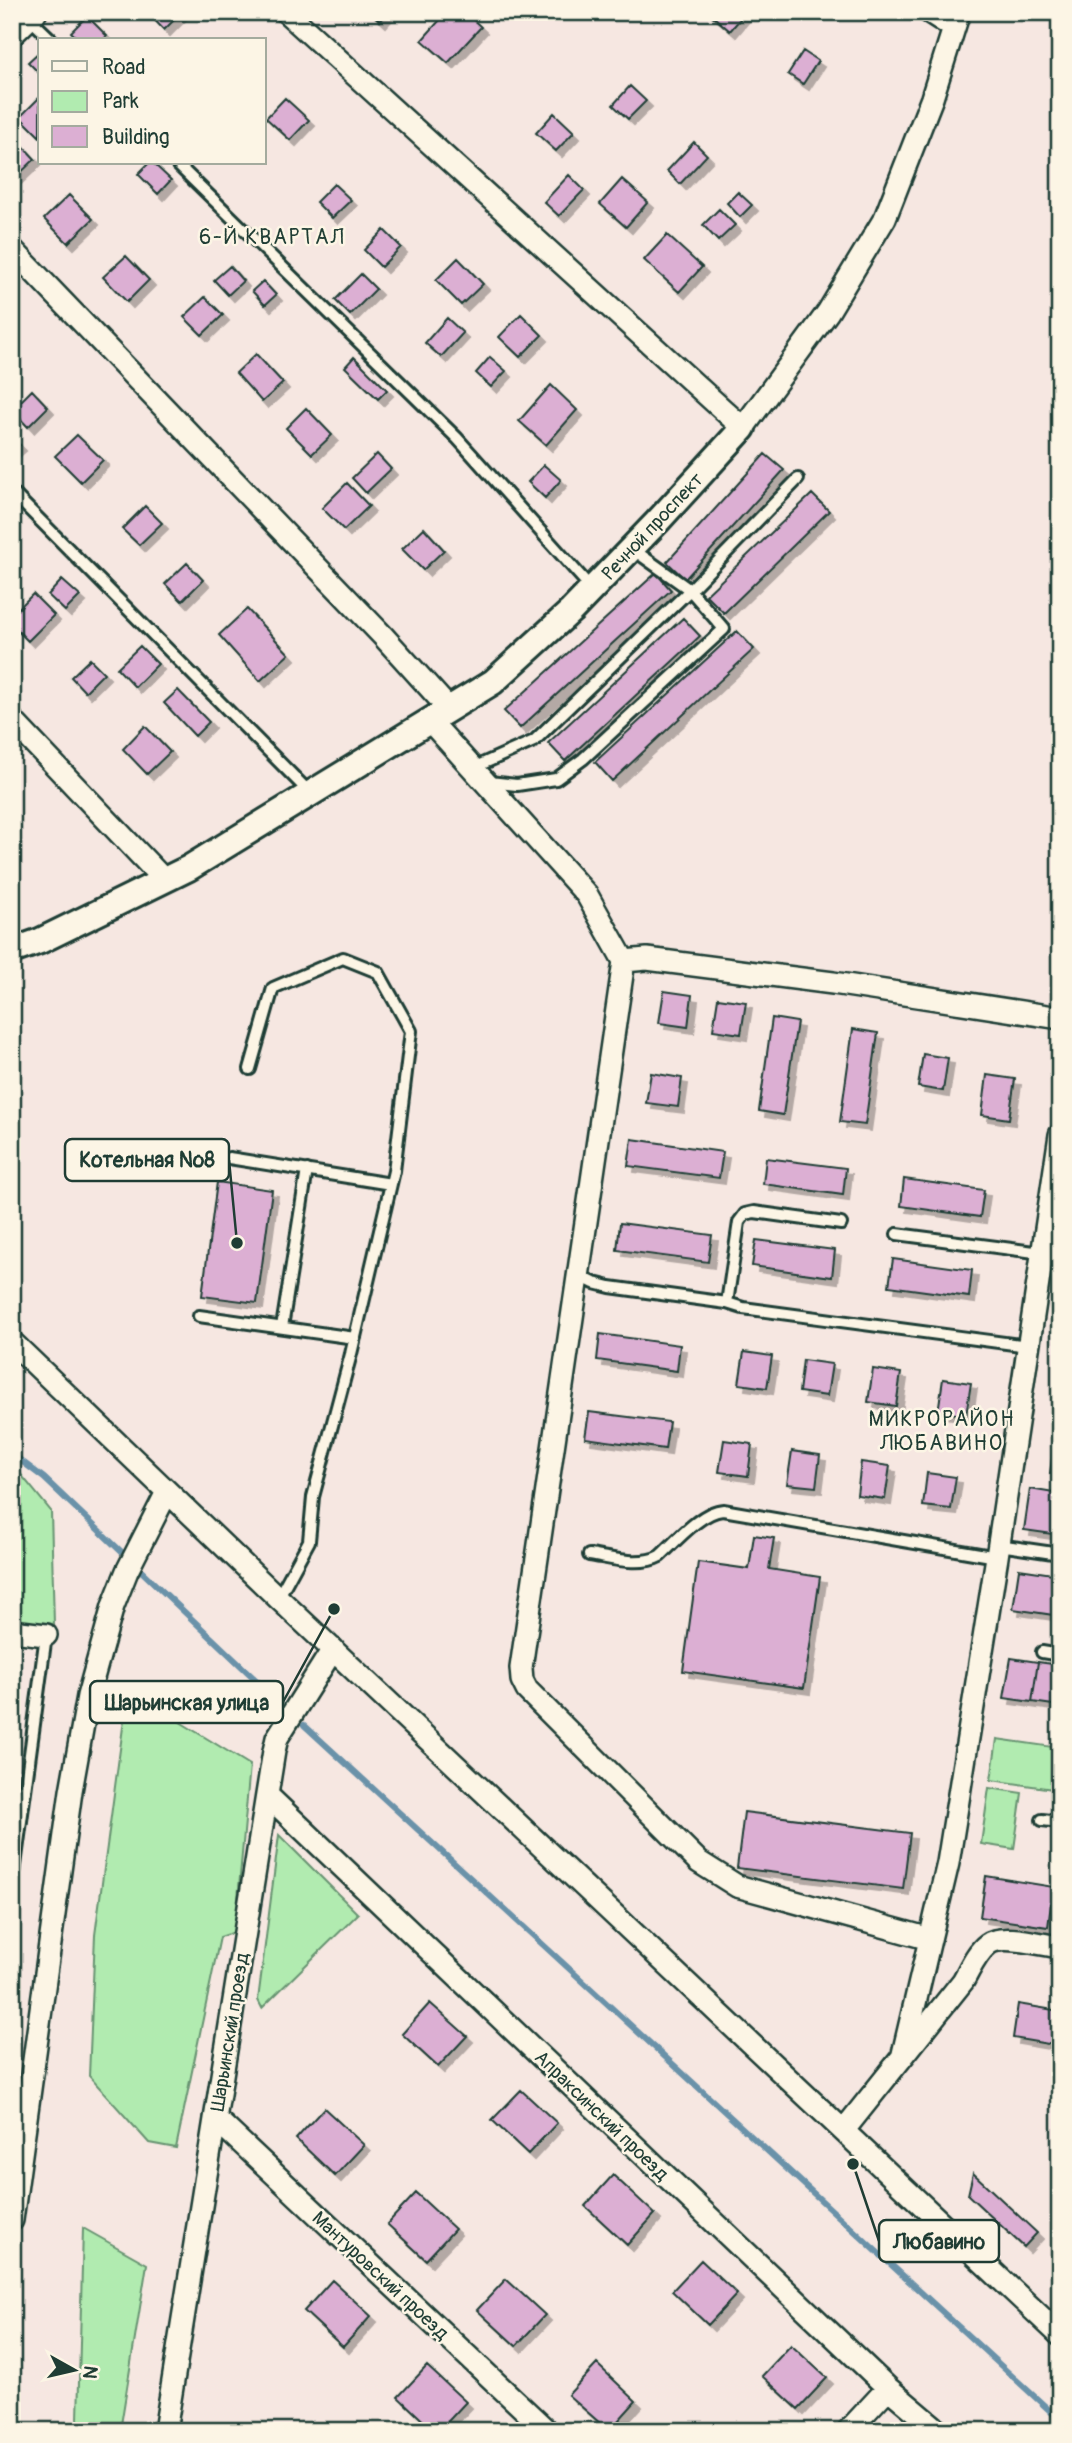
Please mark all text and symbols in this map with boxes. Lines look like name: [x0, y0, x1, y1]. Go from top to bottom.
legend: [38, 38, 266, 164]
text: Road: [102, 54, 146, 81]
text: Park: [102, 88, 139, 115]
text: Building: [102, 124, 169, 151]
district label: 6-Й КВАРТАЛ: [199, 224, 345, 251]
street label: Речной проспект: [597, 468, 709, 585]
callout: Котельная №8: [65, 1139, 229, 1181]
text: Котельная №8: [79, 1147, 215, 1174]
district label: МИКРОРАЙОН ЛЮБАВИНО: [869, 1406, 1015, 1457]
callout: Шарьинская улица: [90, 1681, 283, 1723]
text: Шарьинская улица: [104, 1690, 269, 1717]
street label: Шарьинский проезд: [206, 1951, 254, 2113]
street label: Апраксинский проезд: [529, 2046, 674, 2186]
street label: Мантуровский проезд: [307, 2206, 454, 2346]
callout: Любавино: [879, 2220, 999, 2262]
text: Любавино: [892, 2229, 986, 2256]
north arrow: [38, 2334, 108, 2404]
text: N: [77, 2364, 103, 2380]

